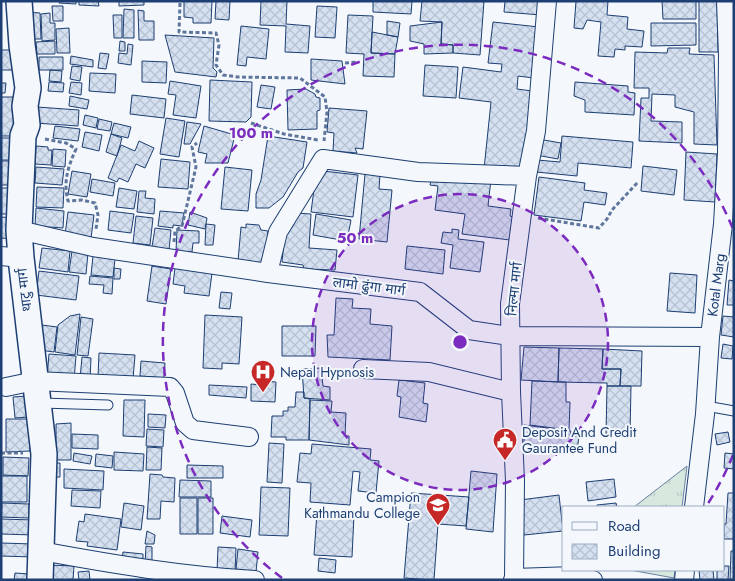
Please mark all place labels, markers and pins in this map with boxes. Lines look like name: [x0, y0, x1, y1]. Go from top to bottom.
centre of rings: [451, 333, 469, 351]
hospital icon: Nepal Hypnosis: [250, 359, 276, 393]
place label: Nepal Hypnosis: [280, 362, 375, 382]
place label: Deposit And Credit Gaurantee Fund: [522, 422, 637, 458]
public building icon: Deposit And Credit Gaurantee Fund: [492, 427, 518, 461]
place label: Campion Kathmandu College: [304, 487, 420, 523]
school or university icon: Campion Kathmandu College: [425, 492, 451, 526]

